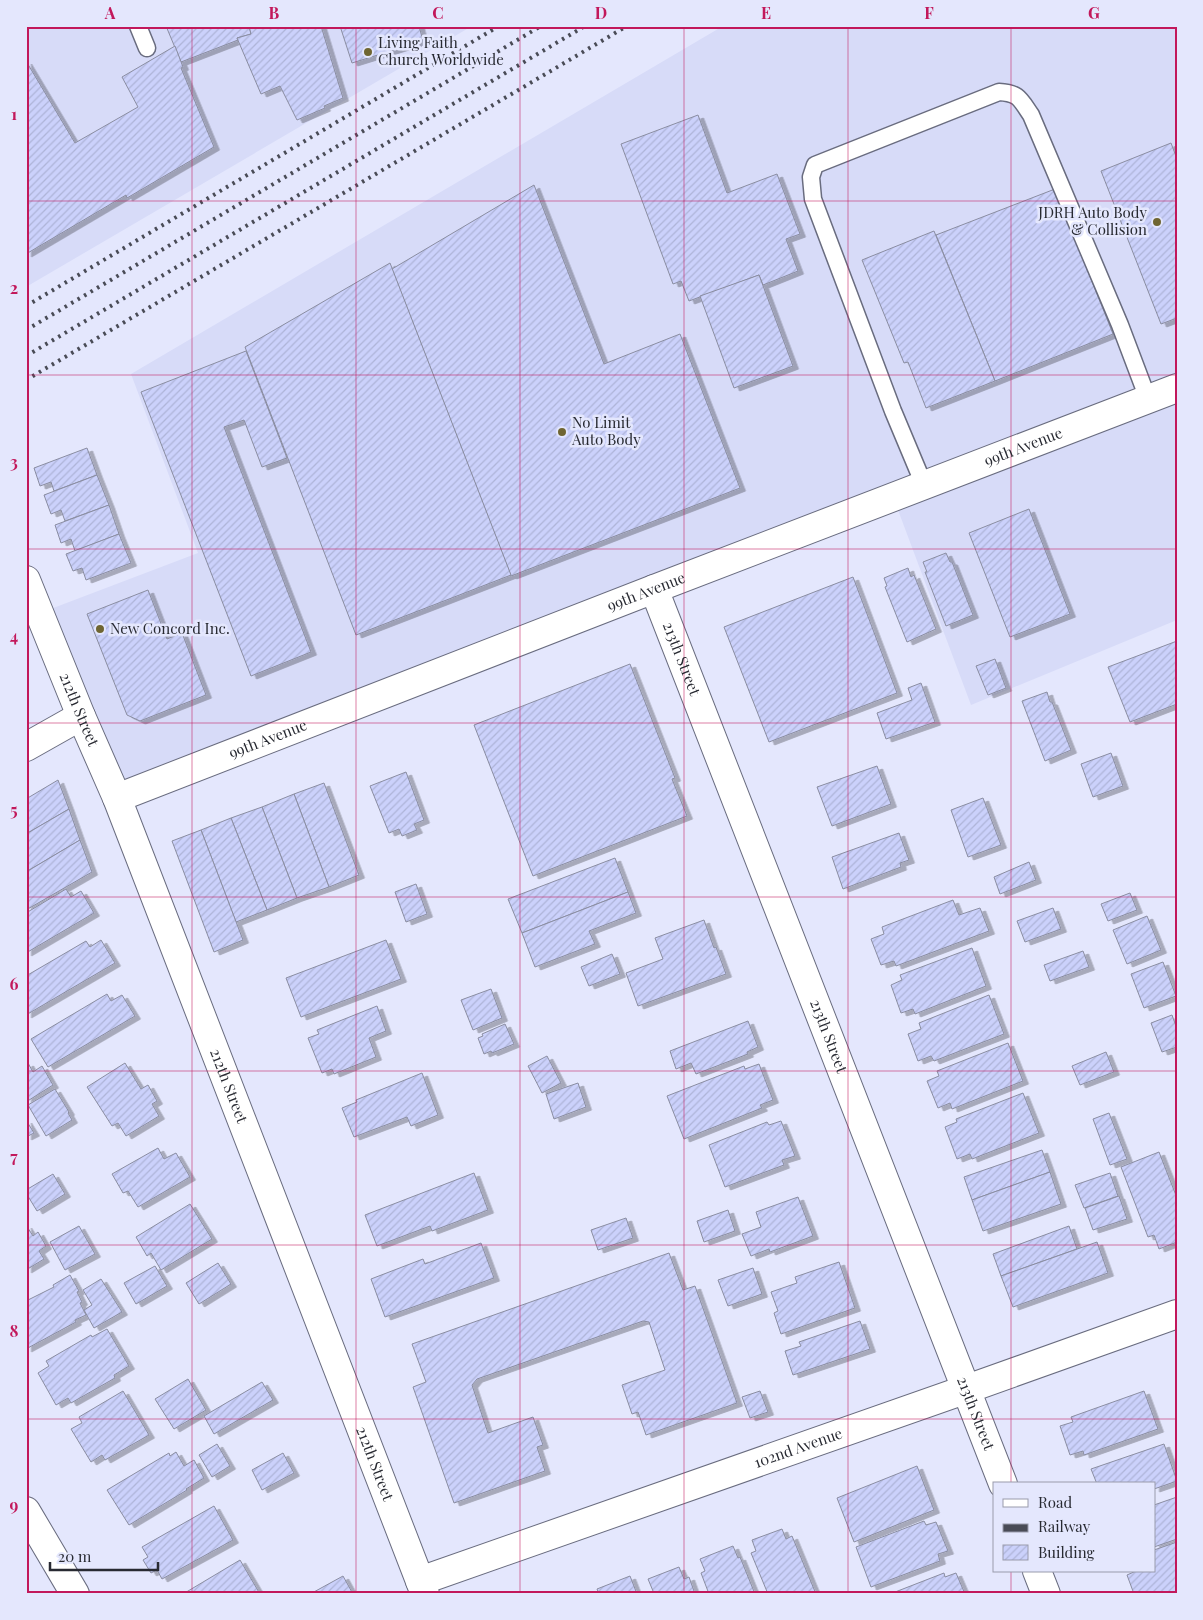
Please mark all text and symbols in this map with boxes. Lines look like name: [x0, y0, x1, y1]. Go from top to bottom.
text: A: [104, 2, 116, 23]
text: B: [269, 2, 280, 23]
text: C: [432, 2, 444, 23]
text: D: [595, 2, 607, 23]
text: E: [761, 2, 771, 23]
text: F: [924, 2, 934, 23]
text: G: [1088, 2, 1100, 23]
place label: Living Faith Church Worldwide: [378, 32, 504, 69]
marker: Living Faith Church Worldwide: [362, 46, 374, 58]
text: 1: [11, 103, 17, 124]
place label: JDRH Auto Body & Collision: [1037, 202, 1147, 239]
marker: JDRH Auto Body & Collision: [1151, 216, 1163, 228]
text: 2: [10, 277, 18, 298]
place label: No Limit Auto Body: [571, 412, 641, 449]
street label: 99th Avenue: [981, 422, 1065, 470]
marker: No Limit Auto Body: [556, 426, 568, 438]
text: 3: [10, 451, 18, 472]
street label: 99th Avenue: [604, 567, 688, 615]
place label: New Concord Inc.: [110, 618, 230, 638]
street label: 213th Street: [659, 619, 706, 699]
marker: New Concord Inc.: [94, 623, 106, 635]
text: 4: [10, 625, 18, 646]
street label: 212th Street: [55, 669, 104, 750]
street label: 99th Avenue: [226, 714, 310, 763]
text: 5: [10, 799, 18, 820]
text: 6: [10, 973, 19, 994]
street label: 213th Street: [806, 996, 853, 1076]
street label: 212th Street: [206, 1046, 253, 1126]
text: 7: [10, 1146, 18, 1167]
text: 8: [10, 1320, 19, 1341]
street label: 213th Street: [953, 1373, 1000, 1454]
street label: 212th Street: [352, 1423, 399, 1504]
street label: 102nd Avenue: [751, 1423, 845, 1472]
legend: [993, 1482, 1156, 1572]
text: Road: [1038, 1492, 1072, 1512]
text: 9: [10, 1494, 19, 1515]
text: Railway: [1038, 1516, 1091, 1536]
scale bar: [50, 1540, 158, 1572]
text: Building: [1038, 1542, 1095, 1562]
text: 20 m: [58, 1546, 92, 1566]

